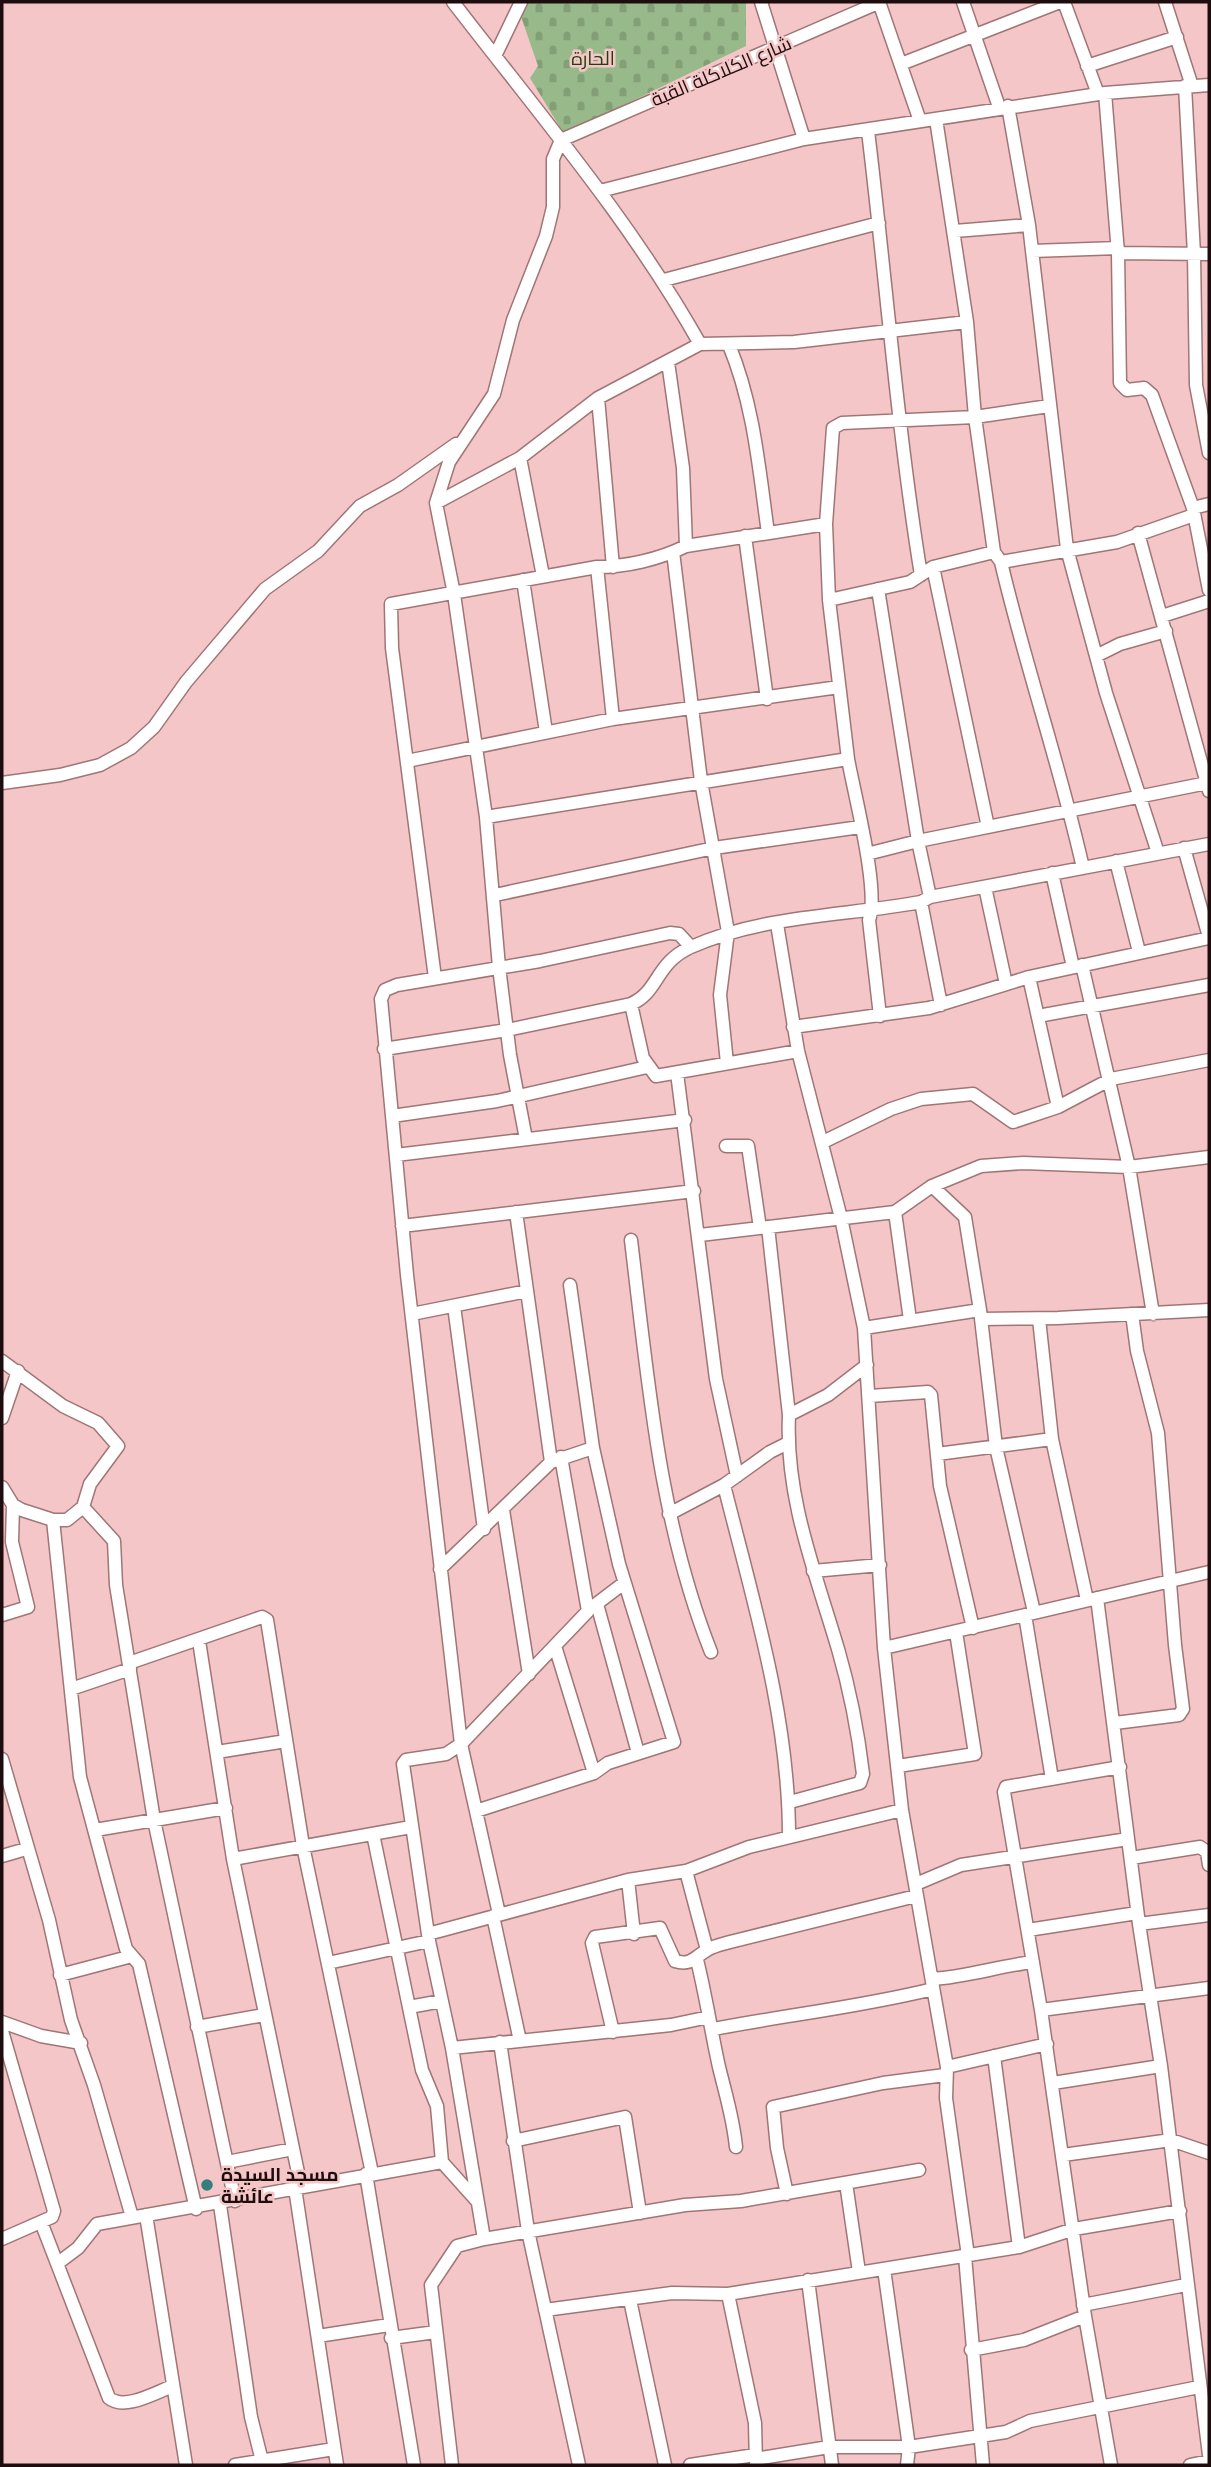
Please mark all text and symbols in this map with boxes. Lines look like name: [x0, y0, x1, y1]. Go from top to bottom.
street label: شارع الكلاكلة القبة: [648, 32, 796, 113]
park label: الحارة: [571, 47, 615, 70]
place label: مسجد السيدة عائشة: [221, 2163, 339, 2208]
marker: مسجد السيدة عائشة: [199, 2177, 215, 2193]

